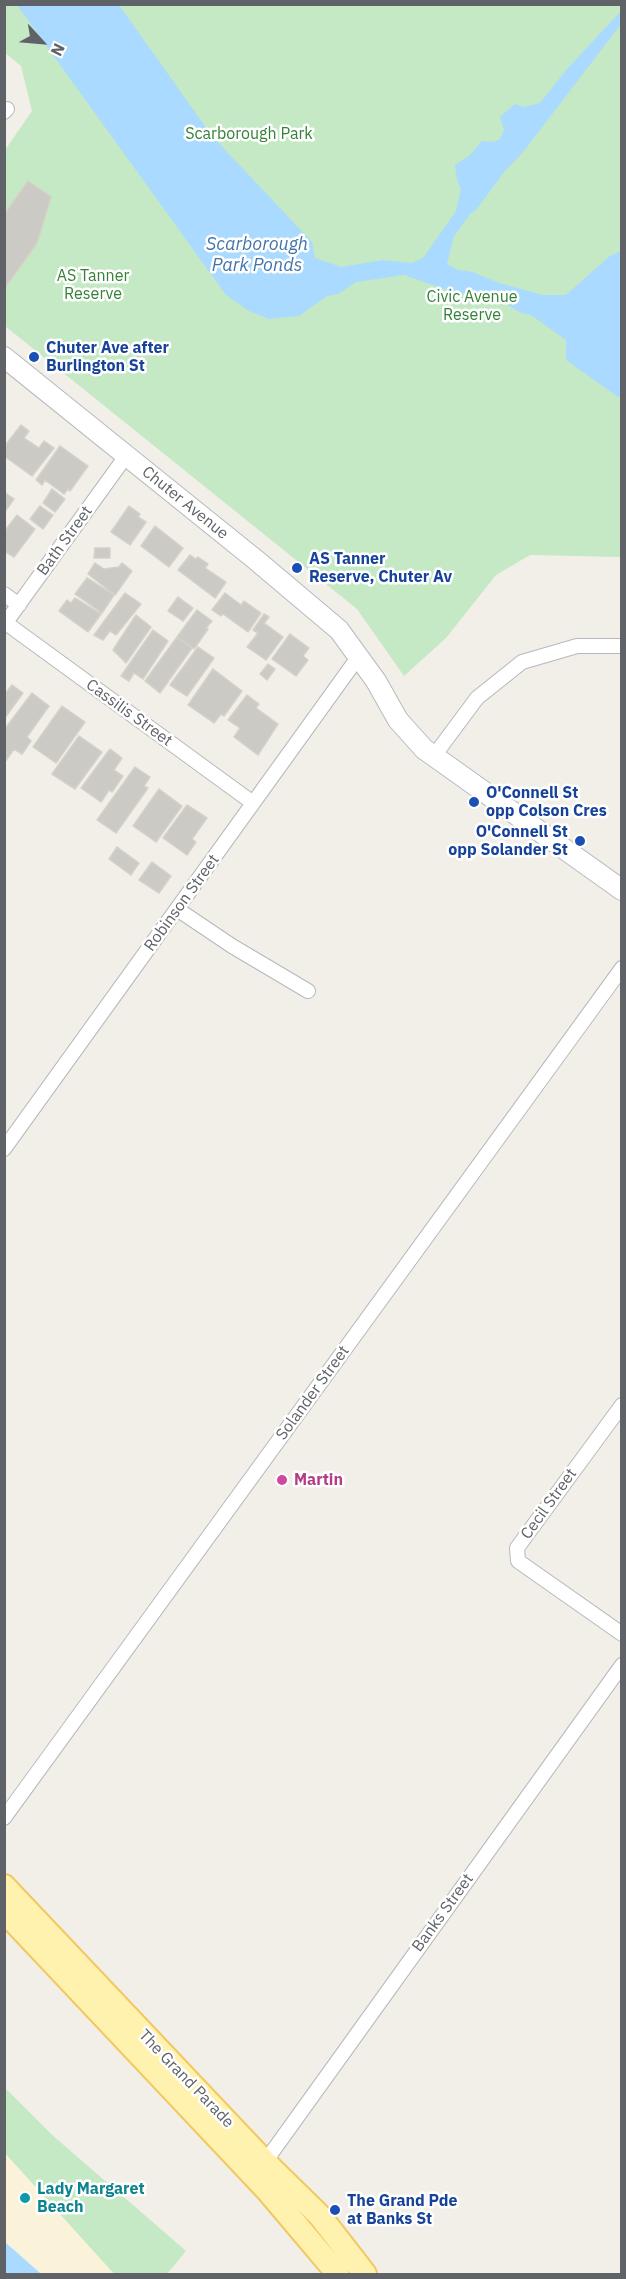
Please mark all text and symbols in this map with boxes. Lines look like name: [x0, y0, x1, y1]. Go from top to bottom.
north arrow: [12, 12, 72, 72]
text: N: [47, 40, 70, 59]
park label: Scarborough Park: [185, 124, 313, 144]
water label: Scarborough Park Ponds: [206, 234, 308, 276]
park label: AS Tanner Reserve: [57, 266, 129, 304]
park label: Civic Avenue Reserve: [426, 287, 518, 325]
place label: Chuter Ave after Burlington St: [46, 338, 169, 376]
marker: Chuter Ave after Burlington St: [27, 350, 41, 364]
street label: Chuter Avenue: [138, 462, 232, 544]
street label: Bath Street: [33, 502, 97, 580]
place label: AS Tanner Reserve, Chuter Av: [309, 549, 452, 587]
marker: AS Tanner Reserve, Chuter Av: [290, 561, 304, 575]
street label: Cassilis Street: [82, 675, 176, 751]
place label: O'Connell St opp Colson Cres: [486, 783, 607, 821]
marker: O'Connell St opp Colson Cres: [467, 795, 481, 809]
place label: O'Connell St opp Solander St: [448, 822, 568, 860]
marker: O'Connell St opp Solander St: [573, 834, 587, 848]
street label: Robinson Street: [140, 851, 224, 955]
street label: Solander Street: [272, 1342, 354, 1444]
street label: Cecil Street: [517, 1465, 581, 1543]
place label: Martin: [294, 1470, 343, 1490]
marker: Martin: [275, 1473, 289, 1487]
street label: Banks Street: [408, 1870, 478, 1956]
street label: The Grand Parade: [134, 2026, 238, 2132]
place label: Lady Margaret Beach: [37, 2179, 145, 2217]
marker: Lady Margaret Beach: [18, 2191, 32, 2205]
place label: The Grand Pde at Banks St: [347, 2191, 457, 2229]
marker: The Grand Pde at Banks St: [328, 2203, 342, 2217]

